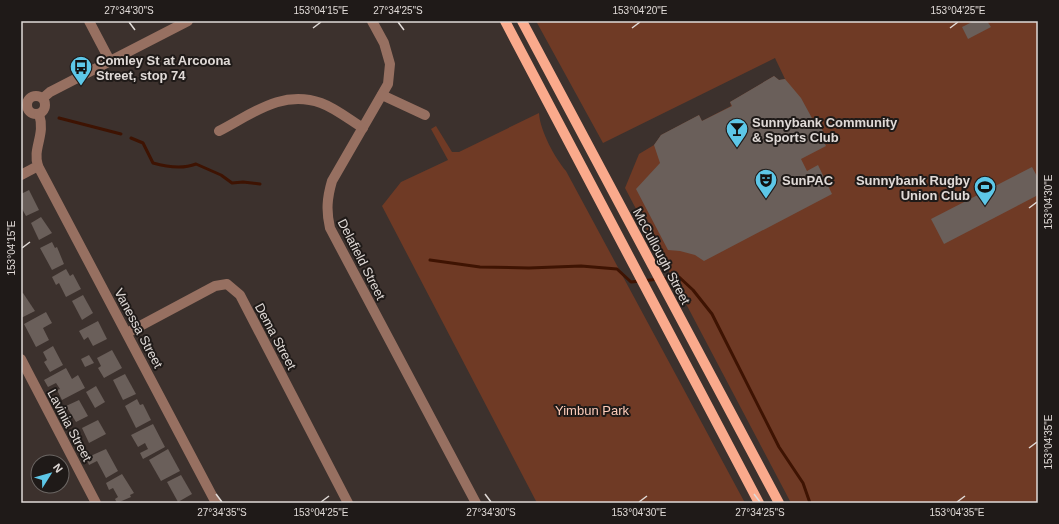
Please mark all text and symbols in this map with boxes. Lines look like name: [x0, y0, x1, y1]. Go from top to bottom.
text: 27°34'30"S: [104, 5, 154, 16]
text: 153°04'15"E: [293, 5, 349, 16]
text: 27°34'25"S: [373, 5, 423, 16]
text: 153°04'20"E: [612, 5, 668, 16]
text: 153°04'25"E: [930, 5, 986, 16]
place label: Comley St at Arcoona Street, stop 74: [96, 53, 231, 83]
bus stop icon: Comley St at Arcoona Street, stop 74: [68, 54, 94, 87]
place label: Sunnybank Community & Sports Club: [752, 115, 898, 145]
bar icon: Sunnybank Community & Sports Club: [724, 116, 750, 149]
theatre icon: SunPAC: [753, 167, 779, 200]
place label: SunPAC: [782, 173, 834, 188]
place label: Sunnybank Rugby Union Club: [856, 173, 971, 203]
sports icon: Sunnybank Rugby Union Club: [972, 174, 998, 207]
text: 153°04'30"E: [1043, 174, 1054, 230]
street label: McCullough Street: [630, 205, 693, 307]
street label: Delafield Street: [335, 216, 389, 303]
text: 153°04'15"E: [6, 220, 17, 276]
street label: Vanessa Street: [111, 286, 166, 371]
street label: Dema Street: [252, 300, 299, 372]
street label: Lavinia Street: [44, 387, 95, 464]
park label: Yimbun Park: [555, 403, 629, 418]
text: 153°04'35"E: [1043, 414, 1054, 470]
north arrow: [30, 454, 70, 494]
text: N: [51, 461, 65, 475]
text: 27°34'35"S: [197, 507, 247, 518]
text: 153°04'25"E: [293, 507, 349, 518]
text: 27°34'30"S: [466, 507, 516, 518]
text: 153°04'30"E: [611, 507, 667, 518]
text: 27°34'25"S: [735, 507, 785, 518]
text: 153°04'35"E: [929, 507, 985, 518]

